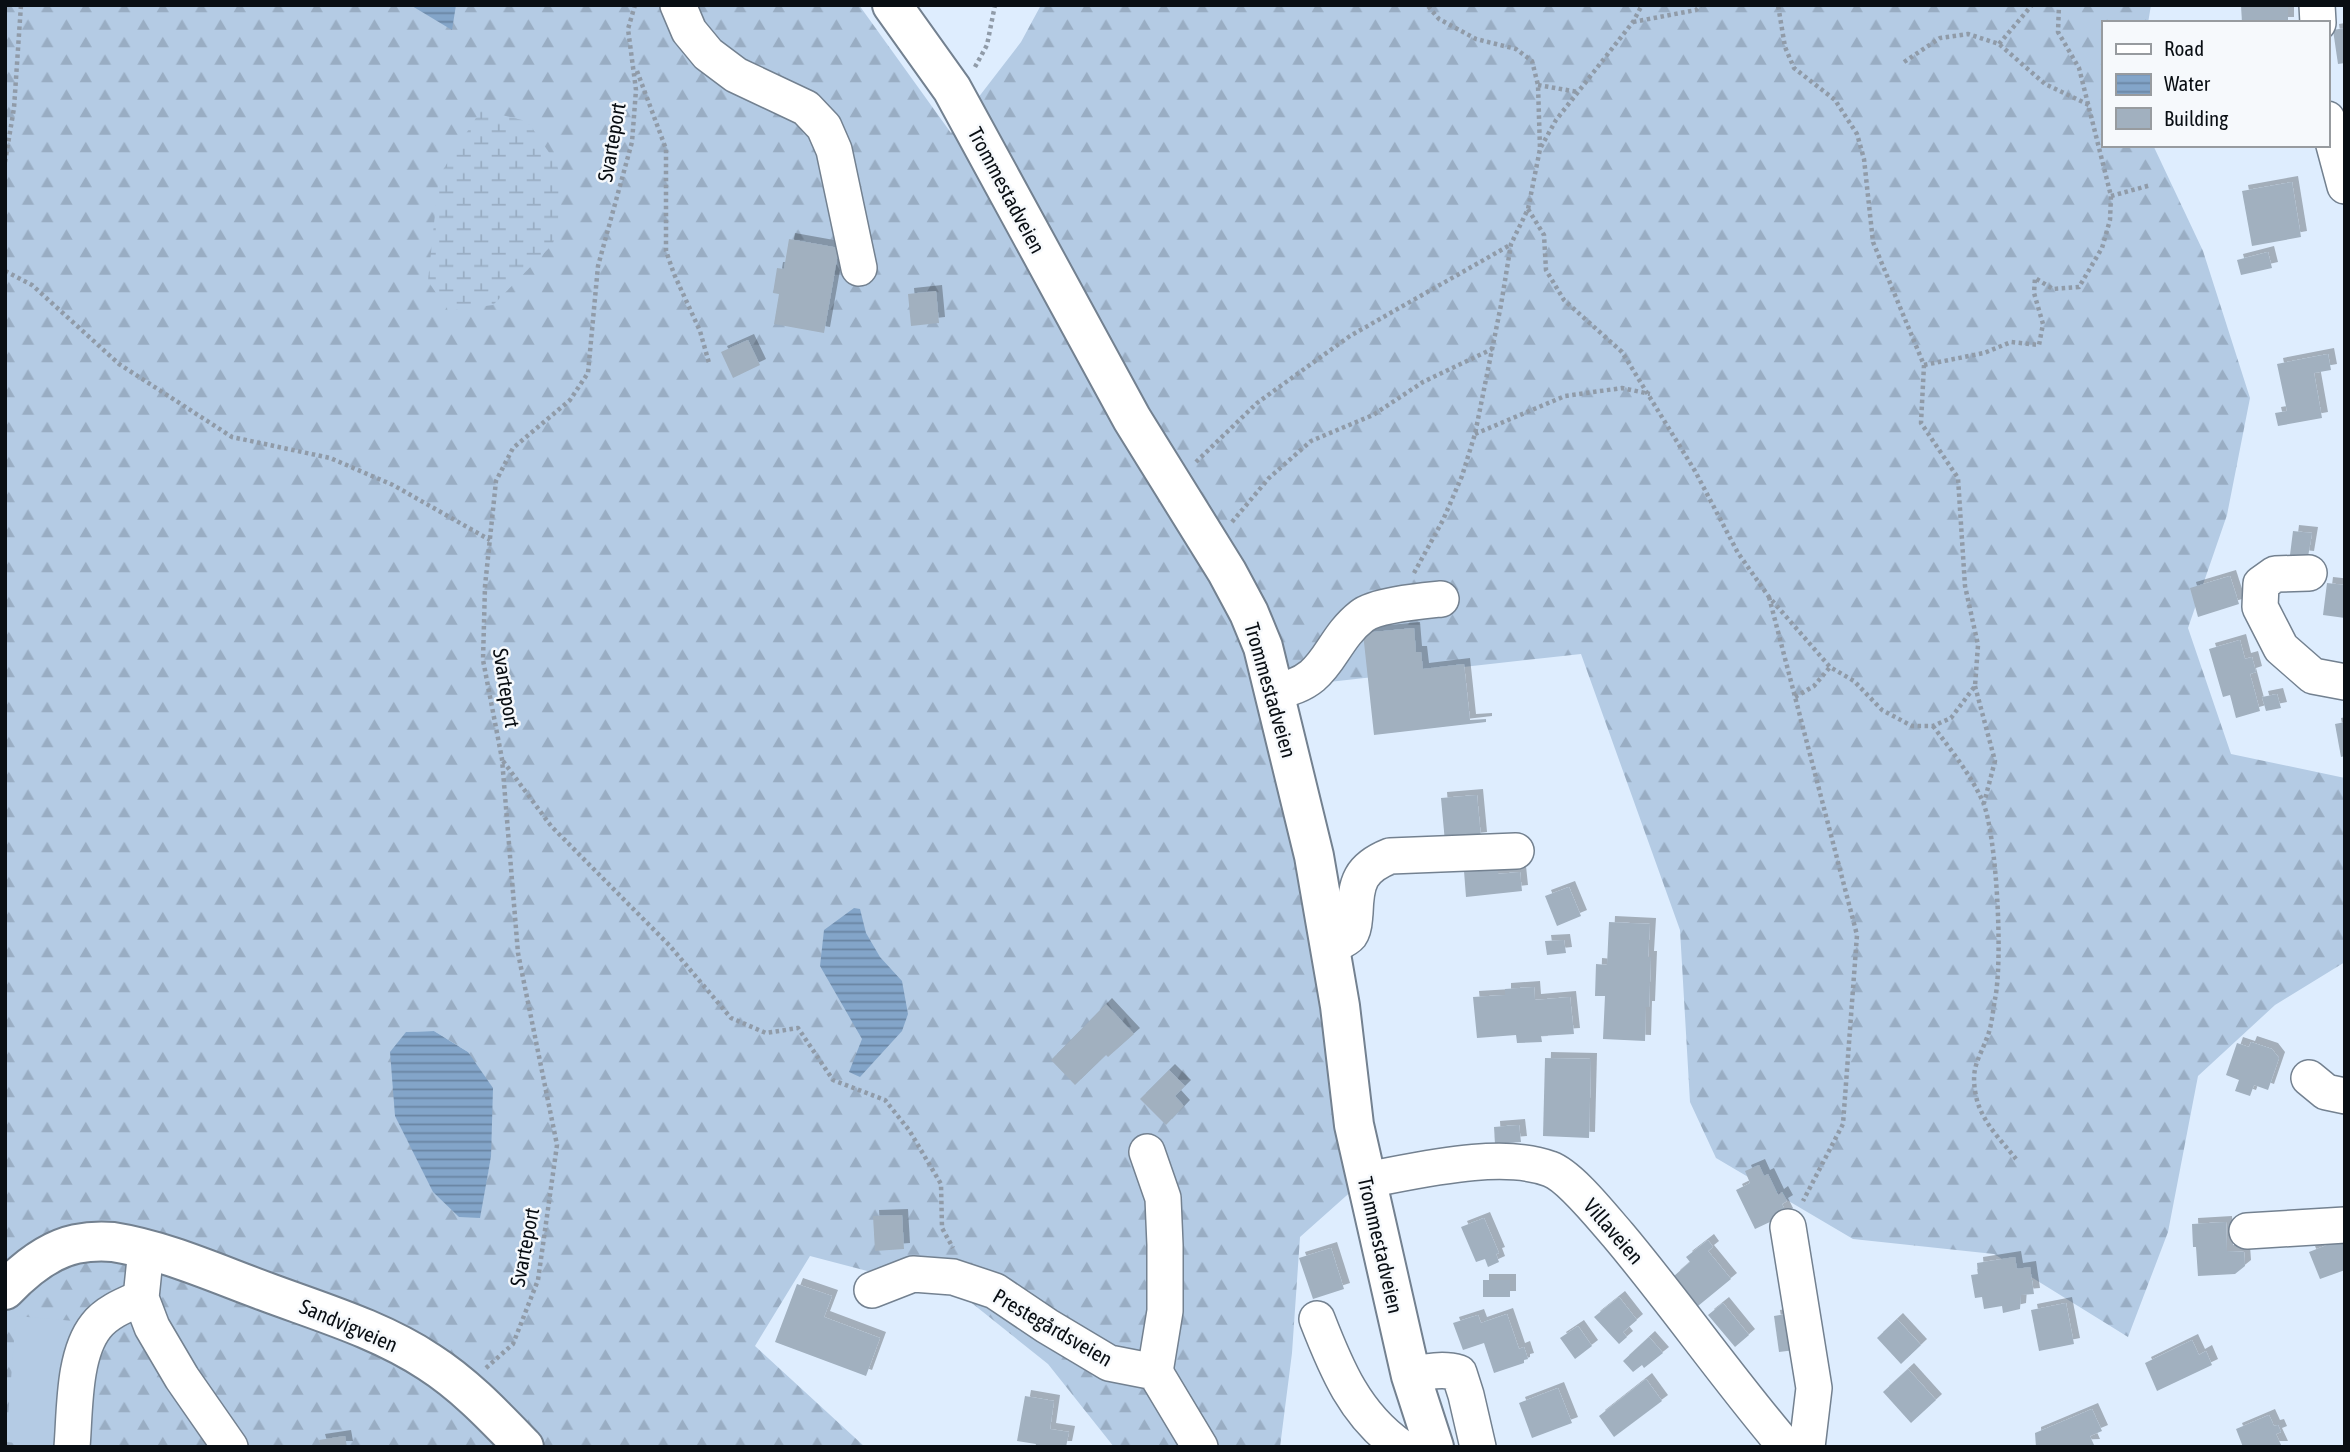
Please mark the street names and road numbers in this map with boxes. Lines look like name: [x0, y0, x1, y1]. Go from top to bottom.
street label: Svarteport: [592, 101, 630, 183]
street label: Trommestadveien: [964, 123, 1050, 257]
street label: Trommestadveien: [1240, 620, 1302, 760]
street label: Svarteport: [489, 647, 525, 729]
street label: Trommestadveien: [1354, 1174, 1408, 1316]
street label: Villaveien: [1579, 1193, 1649, 1269]
street label: Svarteport: [505, 1205, 543, 1289]
street label: Prestegårdsveien: [989, 1283, 1117, 1371]
street label: Sandvigveien: [297, 1294, 401, 1356]

